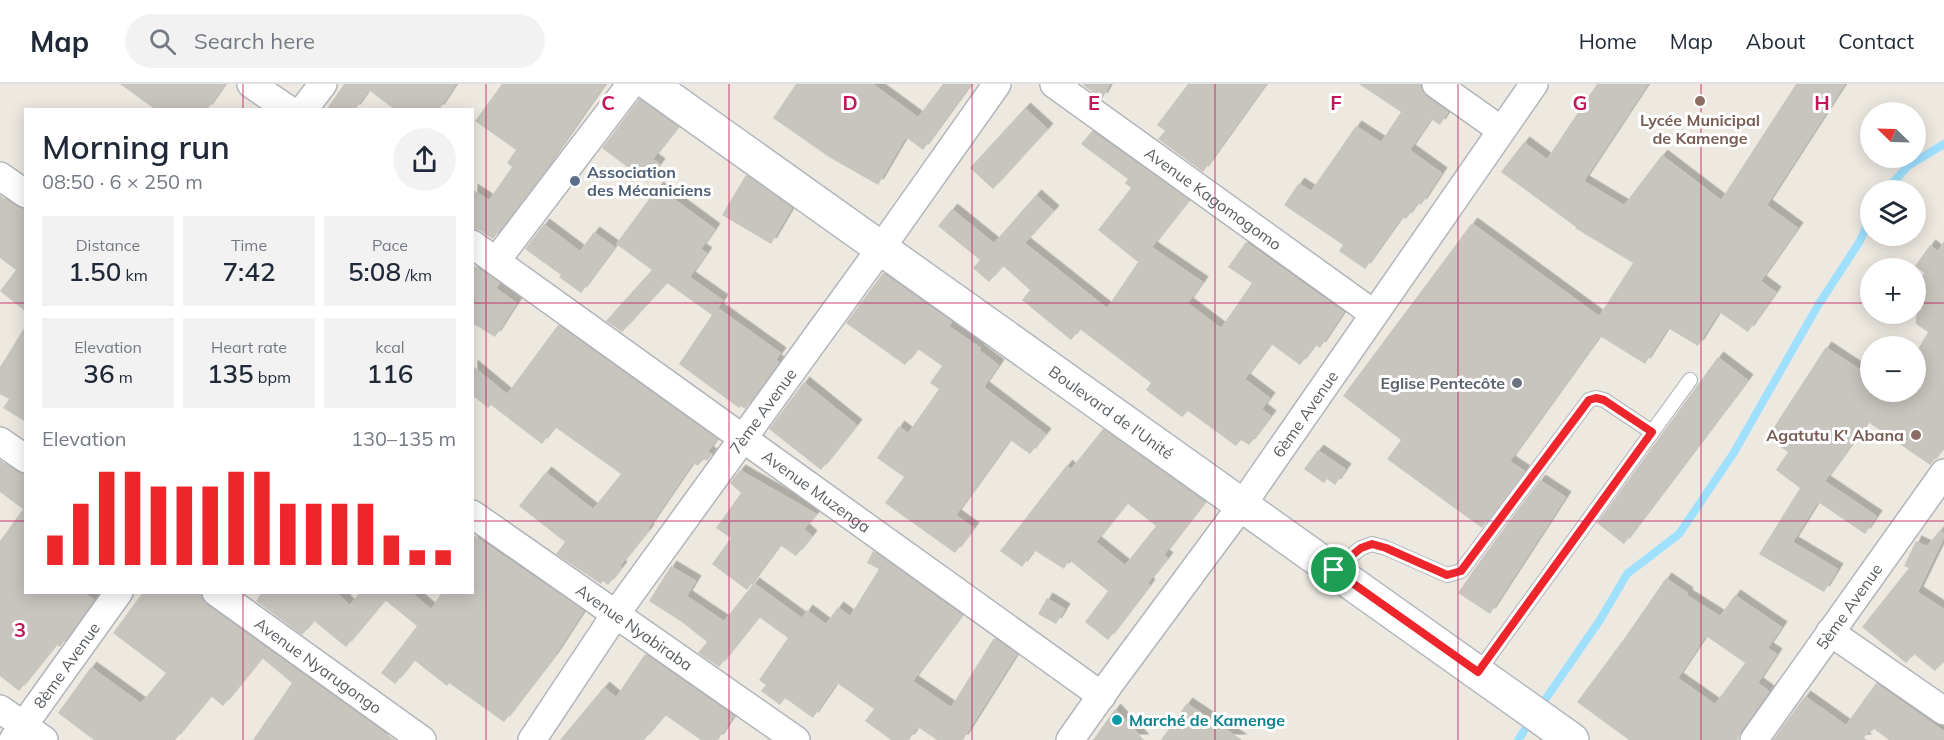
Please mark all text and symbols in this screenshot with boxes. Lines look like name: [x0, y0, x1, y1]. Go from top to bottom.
search box: [125, 14, 545, 68]
text: Map: [30, 24, 89, 59]
icon: search: [146, 25, 179, 58]
text: Search here: [194, 27, 315, 55]
text: Home: [1579, 28, 1637, 54]
text: Map: [1670, 28, 1713, 54]
text: About: [1746, 28, 1805, 54]
text: Contact: [1838, 28, 1914, 54]
text: C: [601, 90, 615, 115]
text: D: [842, 90, 858, 115]
text: E: [1088, 90, 1100, 115]
text: F: [1330, 90, 1342, 115]
text: G: [1573, 90, 1587, 115]
text: H: [1814, 90, 1830, 115]
marker: Lycée Municipal de Kamenge: [1693, 94, 1707, 108]
north arrow: [1860, 102, 1926, 168]
map controls: [1860, 102, 1926, 402]
place label: Lycée Municipal de Kamenge: [1640, 110, 1760, 148]
text: Morning run: [42, 126, 230, 167]
button: share: [393, 128, 456, 191]
street label: Avenue Kagomogomo: [1141, 142, 1285, 254]
place label: Association des Mécaniciens: [587, 162, 711, 200]
text: 08:50 · 6 × 250 m: [42, 169, 203, 194]
marker: Association des Mécaniciens: [568, 174, 582, 188]
button: layers: [1860, 180, 1926, 246]
text: Distance: [76, 235, 140, 255]
text: Time: [231, 235, 267, 255]
text: Pace: [372, 235, 408, 255]
text: 1.50: [68, 255, 121, 288]
text: 7:42: [223, 255, 275, 288]
text: 5:08: [348, 255, 401, 288]
button: +: [1860, 258, 1926, 324]
text: km: [121, 265, 148, 285]
text: /km: [401, 265, 432, 285]
button: −: [1860, 336, 1926, 402]
text: Elevation: [74, 337, 142, 357]
text: Heart rate: [211, 337, 287, 357]
text: kcal: [375, 337, 405, 357]
text: 36: [83, 357, 114, 390]
text: 135: [207, 357, 254, 390]
text: 116: [367, 357, 413, 390]
street label: Boulevard de l'Unité: [1045, 361, 1177, 463]
street label: 7ème Avenue: [725, 364, 801, 458]
text: m: [114, 367, 133, 387]
text: bpm: [254, 367, 291, 387]
street label: 6ème Avenue: [1268, 367, 1342, 461]
place label: Eglise Pentecôte: [1381, 373, 1505, 393]
marker: Eglise Pentecôte: [1510, 376, 1524, 390]
place label: Agatutu K' Abana: [1766, 425, 1904, 445]
text: Elevation: [42, 426, 127, 451]
text: 130–135 m: [351, 426, 456, 451]
marker: Agatutu K' Abana: [1909, 428, 1923, 442]
street label: Avenue Muzenga: [758, 446, 875, 537]
pin: [1308, 544, 1359, 595]
icon: arrive: [1317, 553, 1350, 586]
street label: 5ème Avenue: [1812, 559, 1887, 653]
street label: Avenue Nyabiraba: [572, 580, 697, 675]
street label: Avenue Nyarugongo: [251, 613, 386, 718]
text: 3: [14, 617, 26, 642]
street label: 8ème Avenue: [29, 618, 104, 712]
place label: Marché de Kamenge: [1129, 710, 1285, 730]
marker: Marché de Kamenge: [1110, 713, 1124, 727]

